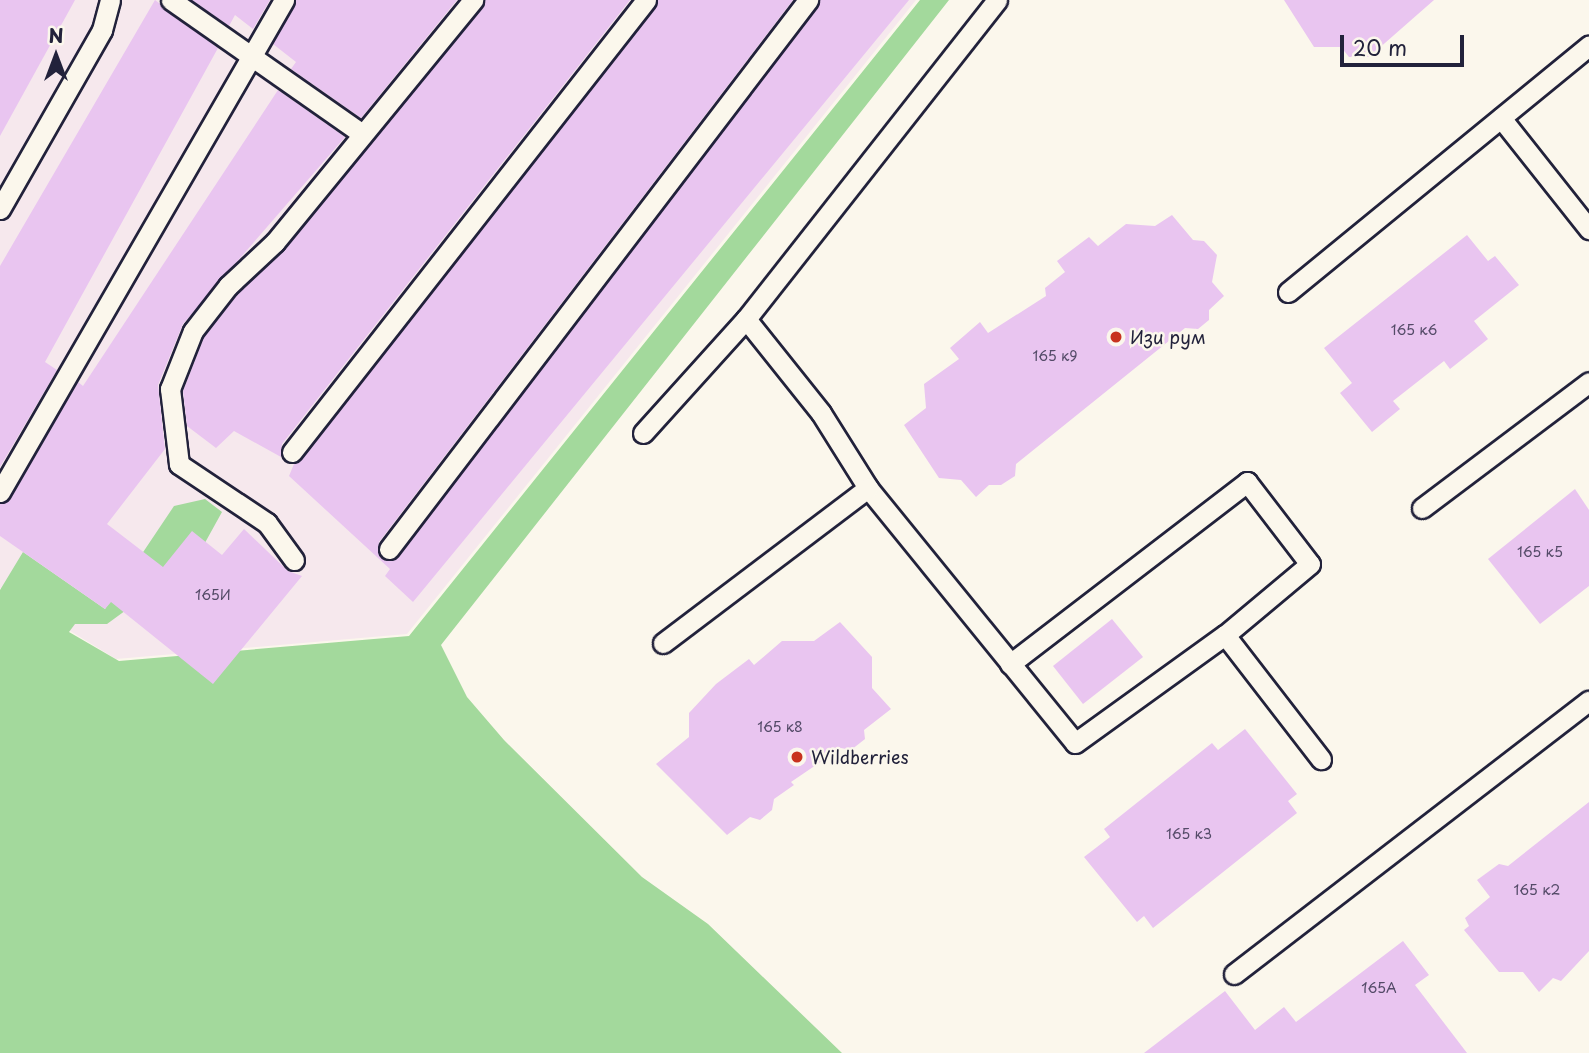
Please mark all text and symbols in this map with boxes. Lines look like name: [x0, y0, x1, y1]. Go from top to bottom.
north arrow: [21, 21, 91, 91]
text: N: [48, 21, 64, 49]
scale bar: [1344, 21, 1468, 65]
text: 20 m: [1353, 31, 1407, 63]
house number: 165 к6: [1390, 322, 1438, 338]
place label: Изи рум: [1130, 326, 1206, 348]
marker: Изи рум: [1108, 329, 1124, 345]
house number: 165 к9: [1032, 348, 1078, 364]
house number: 165 к5: [1517, 544, 1563, 560]
house number: 165И: [195, 587, 231, 603]
house number: 165 к8: [757, 719, 803, 735]
place label: Wildberries: [811, 746, 909, 768]
marker: Wildberries: [789, 749, 805, 765]
house number: 165 к3: [1166, 826, 1212, 842]
house number: 165 к2: [1513, 882, 1561, 898]
house number: 165А: [1361, 980, 1397, 996]

